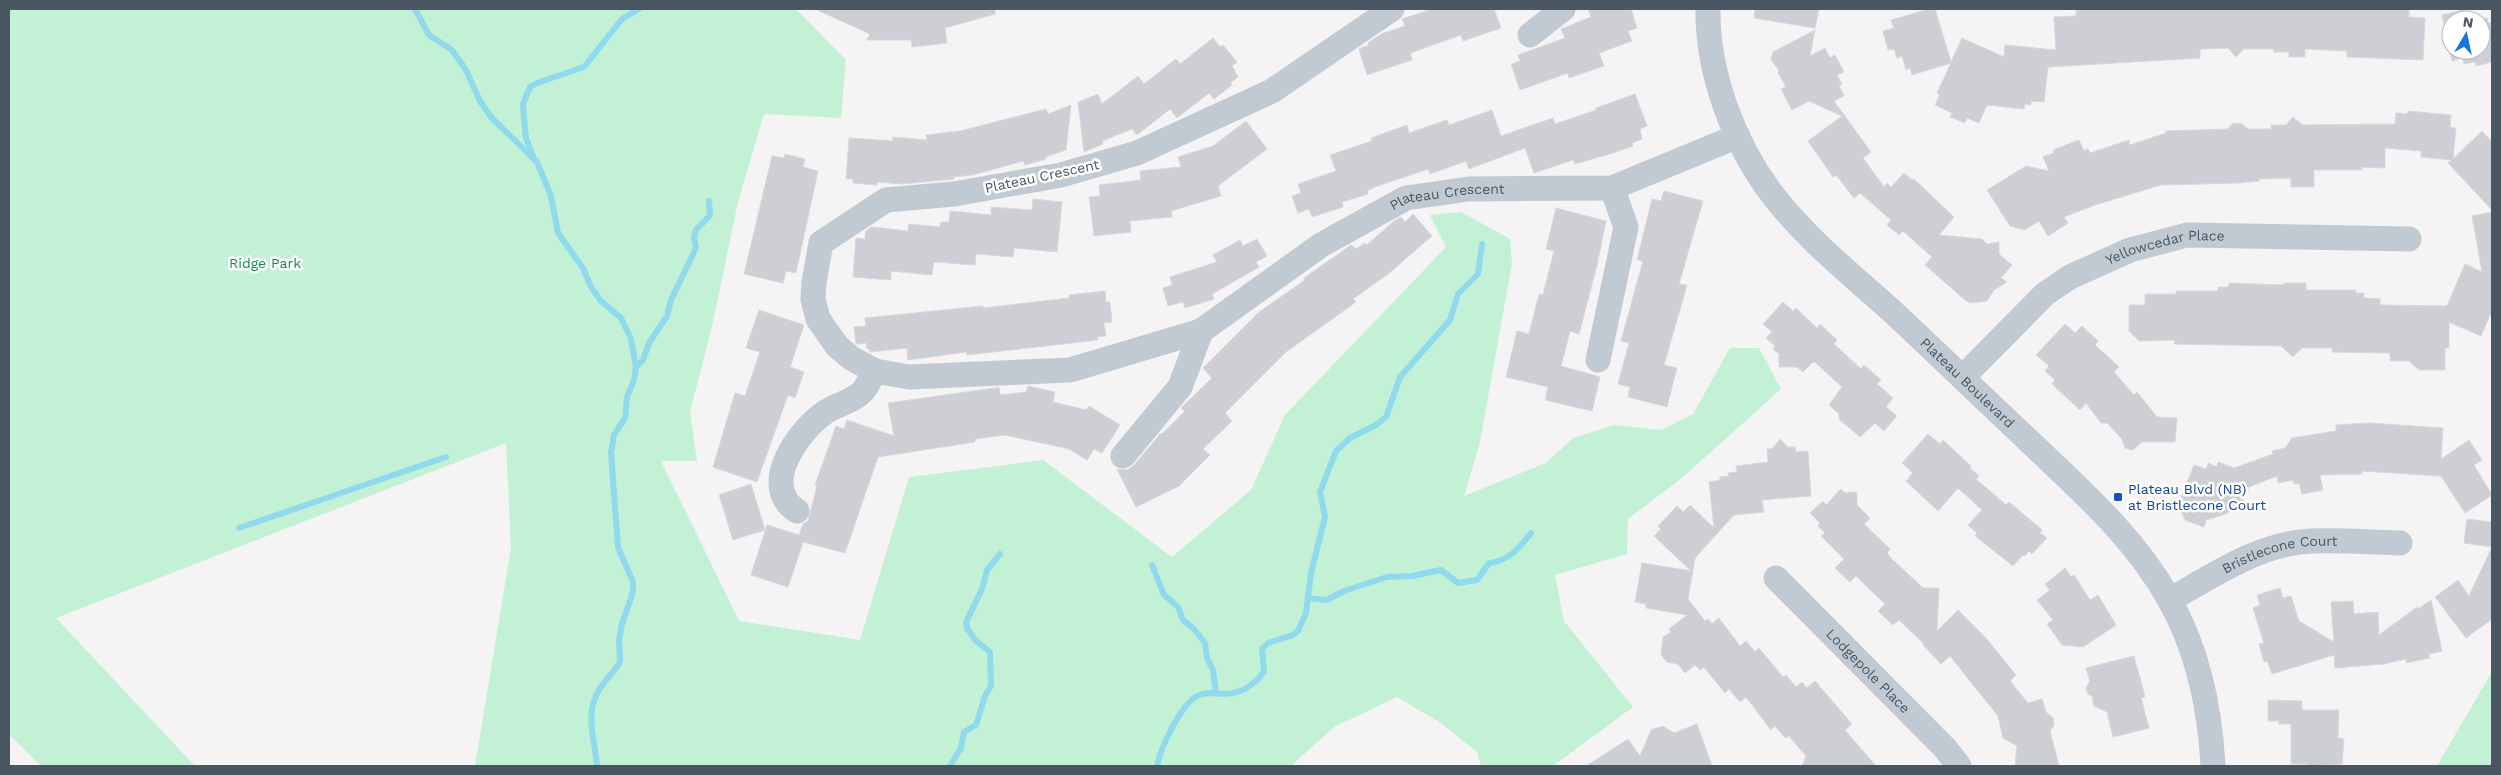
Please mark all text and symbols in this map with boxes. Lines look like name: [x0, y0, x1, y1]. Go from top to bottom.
north arrow: [2441, 10, 2491, 60]
text: N: [2462, 13, 2474, 31]
street label: Plateau Crescent: [983, 156, 1101, 196]
street label: Plateau Crescent: [1387, 181, 1505, 213]
street label: Yellowcedar Place: [2103, 227, 2225, 268]
park label: Ridge Park: [229, 255, 301, 271]
street label: Plateau Boulevard: [1917, 334, 2018, 431]
place label: Plateau Blvd (NB) at Bristlecone Court: [2128, 481, 2266, 513]
marker: Plateau Blvd (NB) at Bristlecone Court: [2112, 491, 2124, 503]
street label: Bristlecone Court: [2219, 533, 2338, 577]
street label: Lodgepole Place: [1823, 626, 1913, 716]

